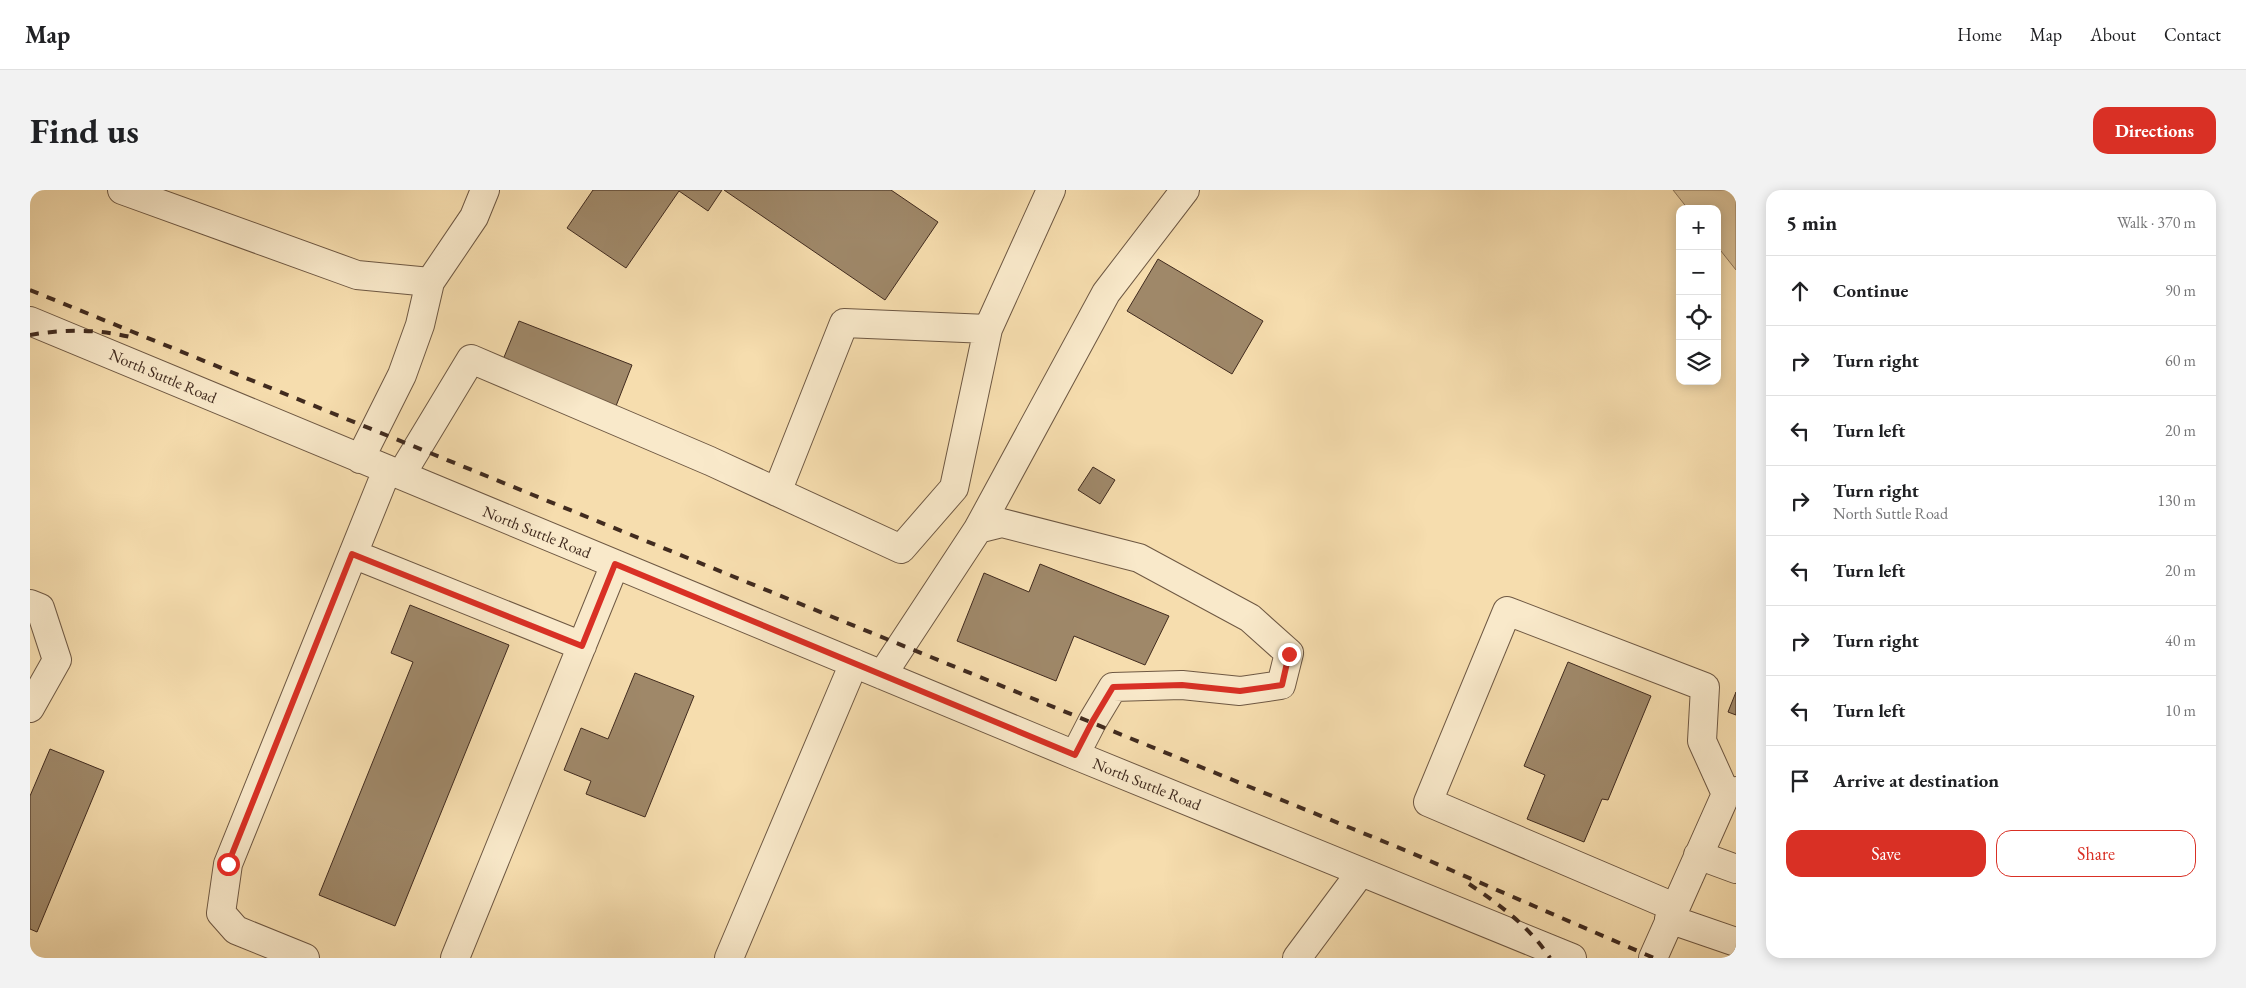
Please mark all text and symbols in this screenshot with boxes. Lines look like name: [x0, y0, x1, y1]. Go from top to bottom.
text: Map: [25, 19, 70, 50]
text: Home: [1957, 23, 2002, 46]
text: Map: [2030, 23, 2062, 46]
text: About: [2090, 23, 2136, 46]
text: Contact: [2164, 23, 2221, 46]
button: Directions: [2093, 107, 2216, 154]
text: Find us: [30, 108, 139, 153]
map controls: [1676, 205, 1721, 385]
button: +: [1676, 205, 1721, 250]
text: 5 min: [1786, 209, 1837, 236]
text: Walk · 370 m: [2117, 212, 2196, 233]
button: −: [1676, 250, 1721, 295]
icon: ahead: [1786, 277, 1814, 305]
text: Continue: [1833, 278, 1908, 303]
text: 90 m: [2165, 280, 2196, 301]
button: locate: [1676, 295, 1721, 340]
button: layers: [1676, 340, 1721, 385]
street label: North Suttle Road: [106, 344, 221, 409]
icon: right: [1786, 347, 1814, 375]
text: Turn right: [1833, 348, 1919, 373]
text: 60 m: [2165, 350, 2196, 371]
icon: left: [1786, 417, 1814, 445]
text: Turn left: [1833, 418, 1905, 443]
text: 20 m: [2165, 420, 2196, 441]
text: Turn right: [1833, 478, 1919, 503]
icon: right: [1786, 487, 1814, 515]
text: 130 m: [2157, 490, 2196, 511]
street label: North Suttle Road: [480, 501, 595, 564]
text: North Suttle Road: [1833, 503, 1948, 524]
icon: left: [1786, 557, 1814, 585]
text: Turn left: [1833, 558, 1905, 583]
text: 20 m: [2165, 560, 2196, 581]
icon: right: [1786, 627, 1814, 655]
text: Turn right: [1833, 628, 1919, 653]
text: 40 m: [2165, 630, 2196, 651]
route end: [1278, 643, 1301, 666]
icon: left: [1786, 697, 1814, 725]
text: Turn left: [1833, 698, 1905, 723]
text: 10 m: [2165, 700, 2196, 721]
street label: North Suttle Road: [1090, 753, 1205, 816]
icon: arrive: [1786, 767, 1814, 795]
text: Arrive at destination: [1833, 768, 1999, 793]
button: Save: [1786, 830, 1986, 877]
button: Share: [1996, 830, 2196, 877]
route start: [217, 853, 240, 876]

